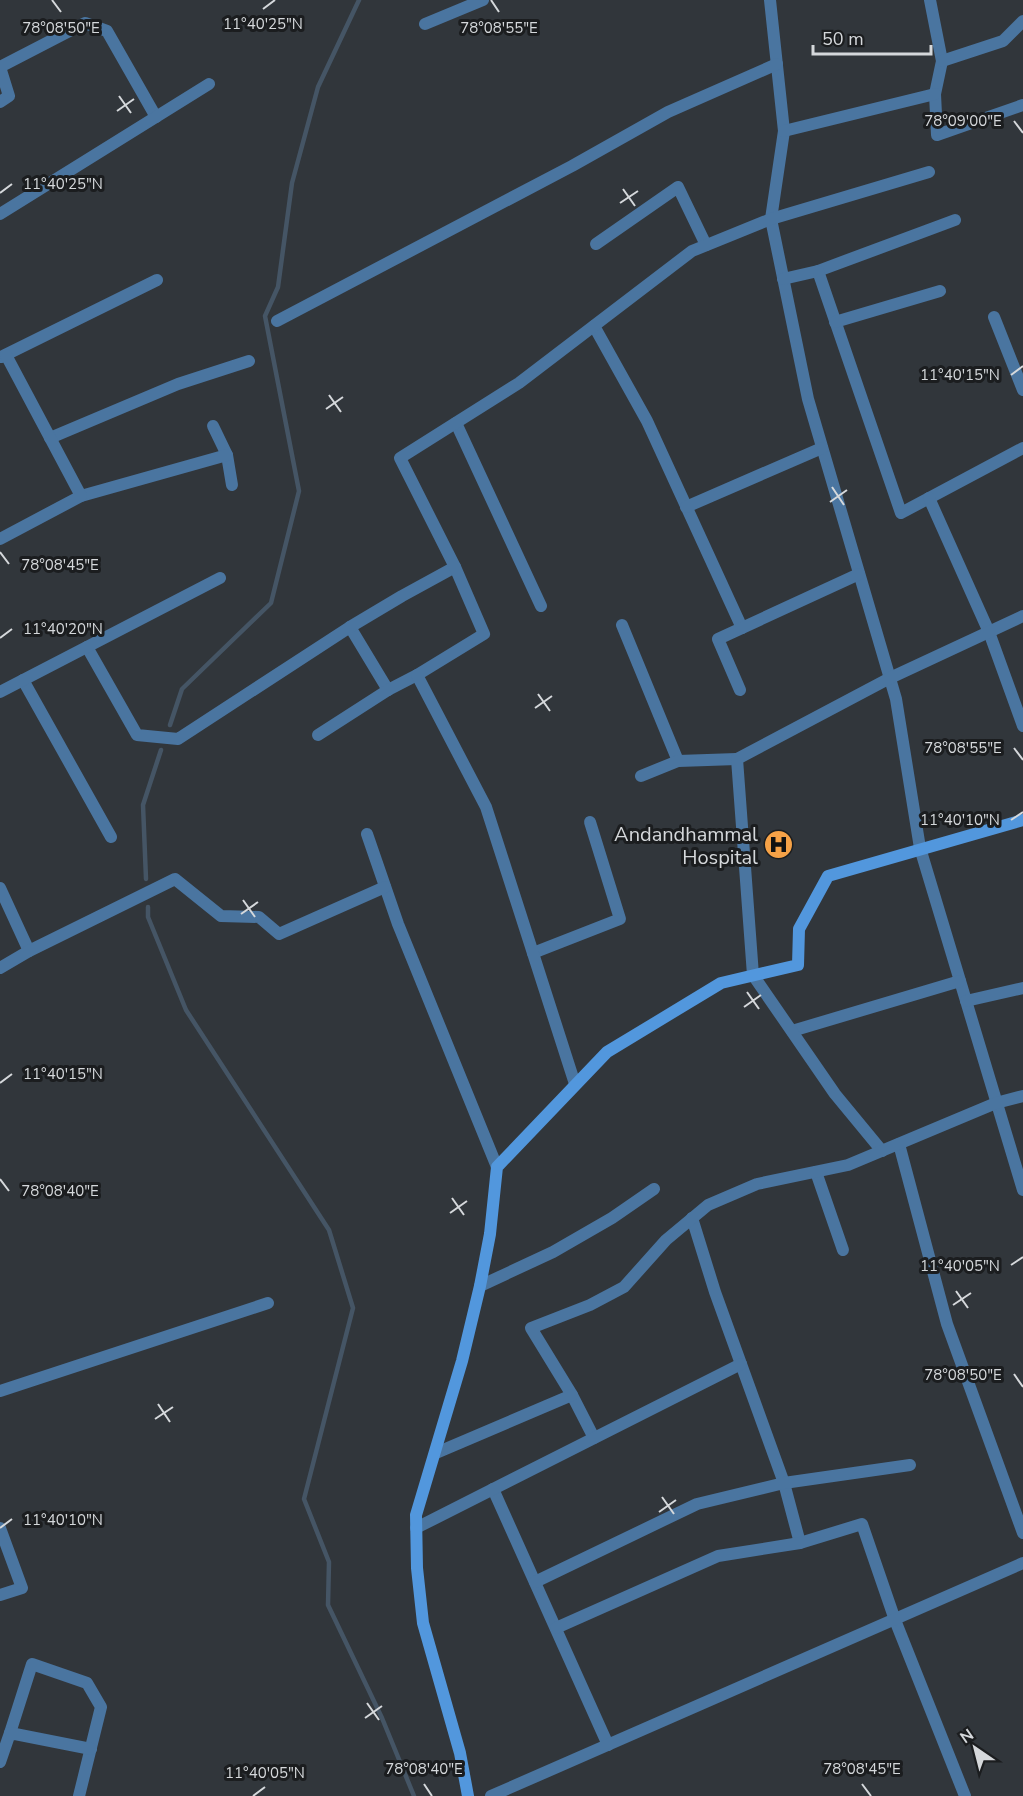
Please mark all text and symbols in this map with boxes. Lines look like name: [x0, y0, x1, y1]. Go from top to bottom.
text: 11°40'25"N: [223, 14, 303, 34]
text: 78°08'50"E: [22, 18, 100, 38]
text: 78°08'55"E: [460, 18, 538, 38]
scale bar: [813, 18, 932, 56]
text: 50 m: [822, 27, 864, 51]
text: 78°09'00"E: [924, 111, 1002, 131]
text: 11°40'25"N: [23, 174, 103, 194]
text: 11°40'15"N: [920, 365, 1000, 385]
text: 78°08'45"E: [21, 555, 99, 575]
text: 11°40'20"N: [23, 619, 103, 639]
text: 78°08'55"E: [924, 738, 1002, 758]
text: 11°40'10"N: [920, 810, 1000, 830]
place label: Andandhammal Hospital: [614, 821, 758, 871]
hospital icon: Andandhammal Hospital: [763, 829, 795, 861]
text: 11°40'15"N: [23, 1064, 103, 1084]
text: 78°08'40"E: [21, 1181, 99, 1201]
text: 11°40'05"N: [920, 1256, 1000, 1276]
text: 78°08'50"E: [924, 1365, 1002, 1385]
text: 11°40'10"N: [23, 1510, 103, 1530]
north arrow: [945, 1718, 1005, 1778]
text: N: [956, 1724, 978, 1749]
text: 78°08'40"E: [385, 1759, 463, 1779]
text: 78°08'45"E: [823, 1759, 901, 1779]
text: 11°40'05"N: [225, 1763, 305, 1783]

